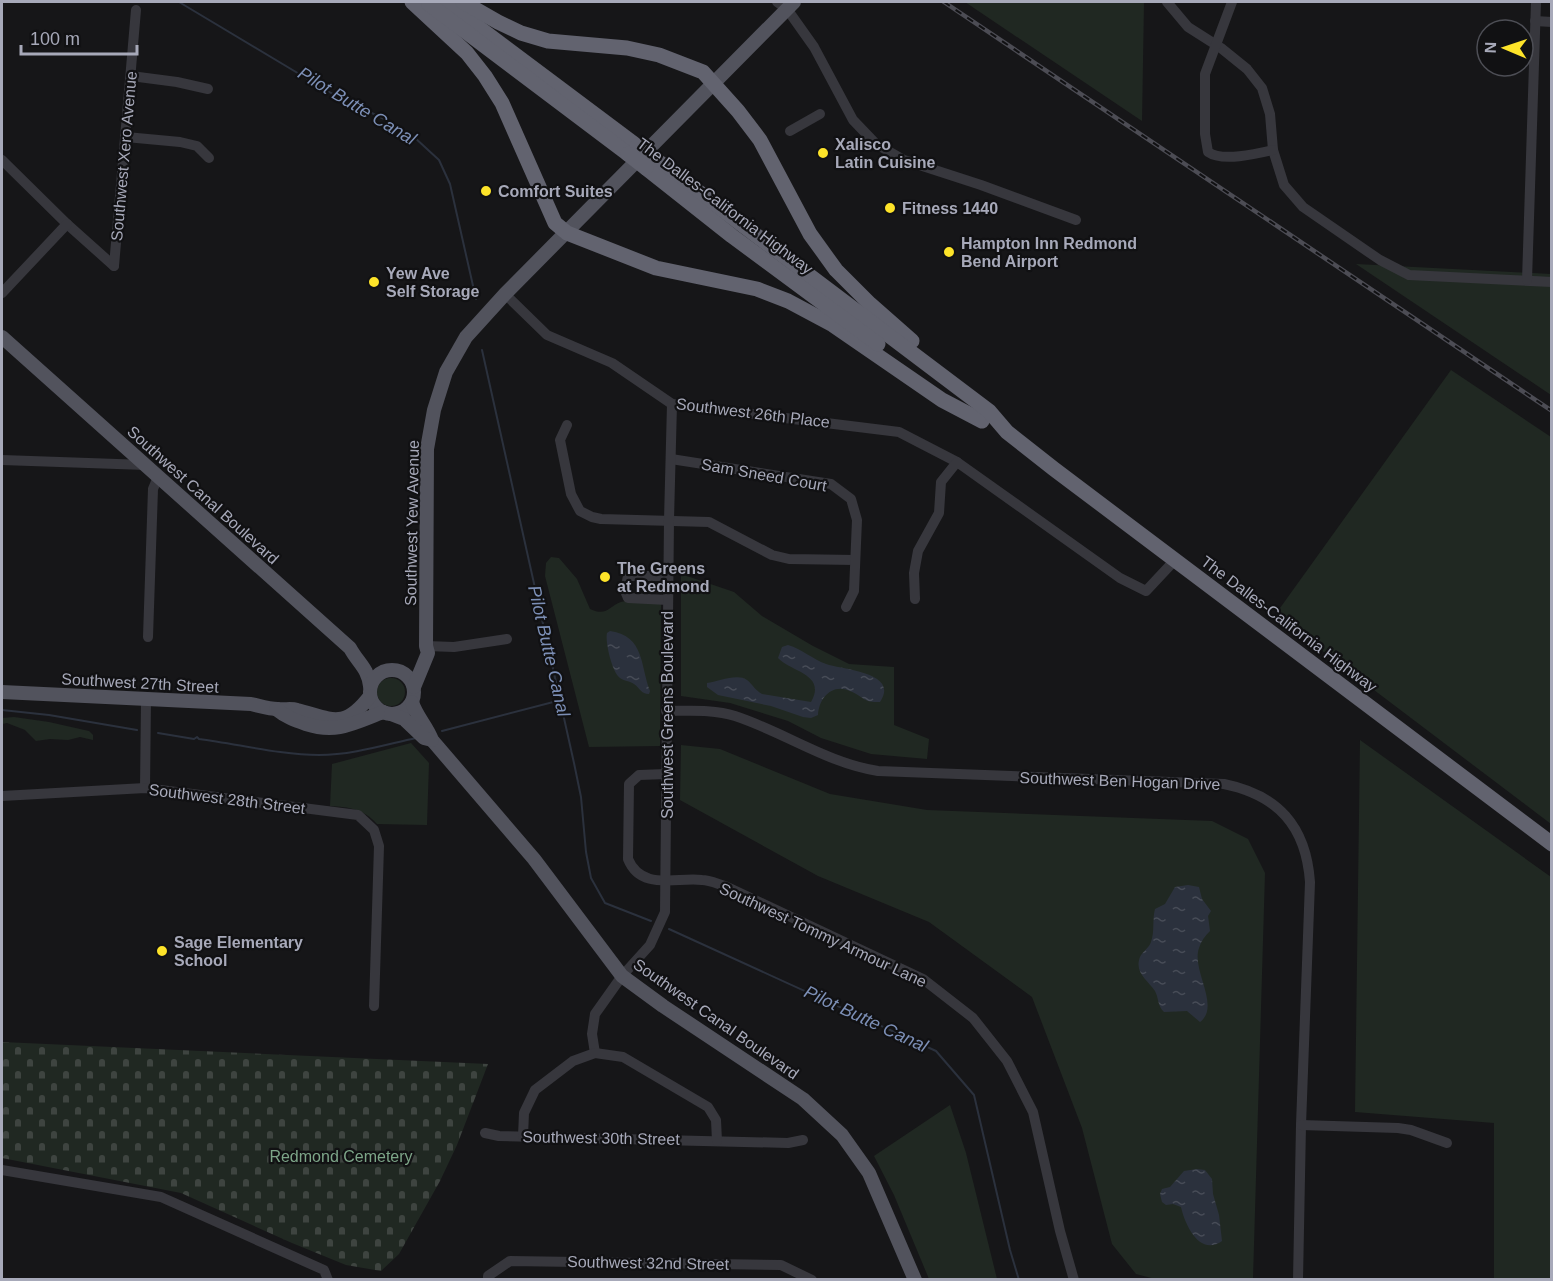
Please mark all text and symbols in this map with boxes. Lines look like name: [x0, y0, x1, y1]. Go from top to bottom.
scale bar: [21, 18, 136, 56]
north arrow: [1475, 18, 1535, 78]
text: 100 m: [30, 29, 80, 49]
text: N: [1482, 41, 1499, 54]
water label: Pilot Butte Canal: [294, 63, 420, 150]
street label: Southwest Xero Avenue: [108, 70, 140, 242]
street label: The Dalles-California Highway: [634, 134, 816, 278]
place label: Xalisco Latin Cuisine: [835, 136, 936, 171]
marker: Xalisco Latin Cuisine: [816, 146, 830, 160]
place label: Comfort Suites: [498, 183, 613, 200]
marker: Comfort Suites: [479, 184, 493, 198]
place label: Fitness 1440: [902, 200, 998, 217]
marker: Fitness 1440: [883, 201, 897, 215]
place label: Hampton Inn Redmond Bend Airport: [961, 235, 1137, 270]
marker: Hampton Inn Redmond Bend Airport: [942, 245, 956, 259]
place label: Yew Ave Self Storage: [386, 265, 479, 300]
marker: Yew Ave Self Storage: [367, 275, 381, 289]
street label: Southwest 26th Place: [675, 395, 831, 431]
street label: Southwest Canal Boulevard: [124, 423, 282, 567]
street label: Southwest Yew Avenue: [402, 440, 422, 606]
street label: Sam Sneed Court: [700, 456, 829, 495]
street label: The Dalles-California Highway: [1198, 552, 1380, 696]
place label: The Greens at Redmond: [617, 560, 709, 595]
marker: The Greens at Redmond: [598, 570, 612, 584]
water label: Pilot Butte Canal: [524, 583, 574, 720]
street label: Southwest Greens Boulevard: [659, 611, 676, 819]
street label: Southwest 27th Street: [61, 670, 220, 696]
street label: Southwest Ben Hogan Drive: [1019, 769, 1221, 793]
street label: Southwest 28th Street: [148, 781, 307, 817]
street label: Southwest Tommy Armour Lane: [717, 879, 929, 991]
place label: Sage Elementary School: [174, 934, 303, 969]
marker: Sage Elementary School: [155, 944, 169, 958]
street label: Southwest Canal Boulevard: [630, 955, 802, 1083]
water label: Pilot Butte Canal: [801, 982, 932, 1057]
street label: Southwest 30th Street: [522, 1128, 680, 1148]
park label: Redmond Cemetery: [269, 1148, 413, 1165]
street label: Southwest 32nd Street: [567, 1253, 730, 1273]

